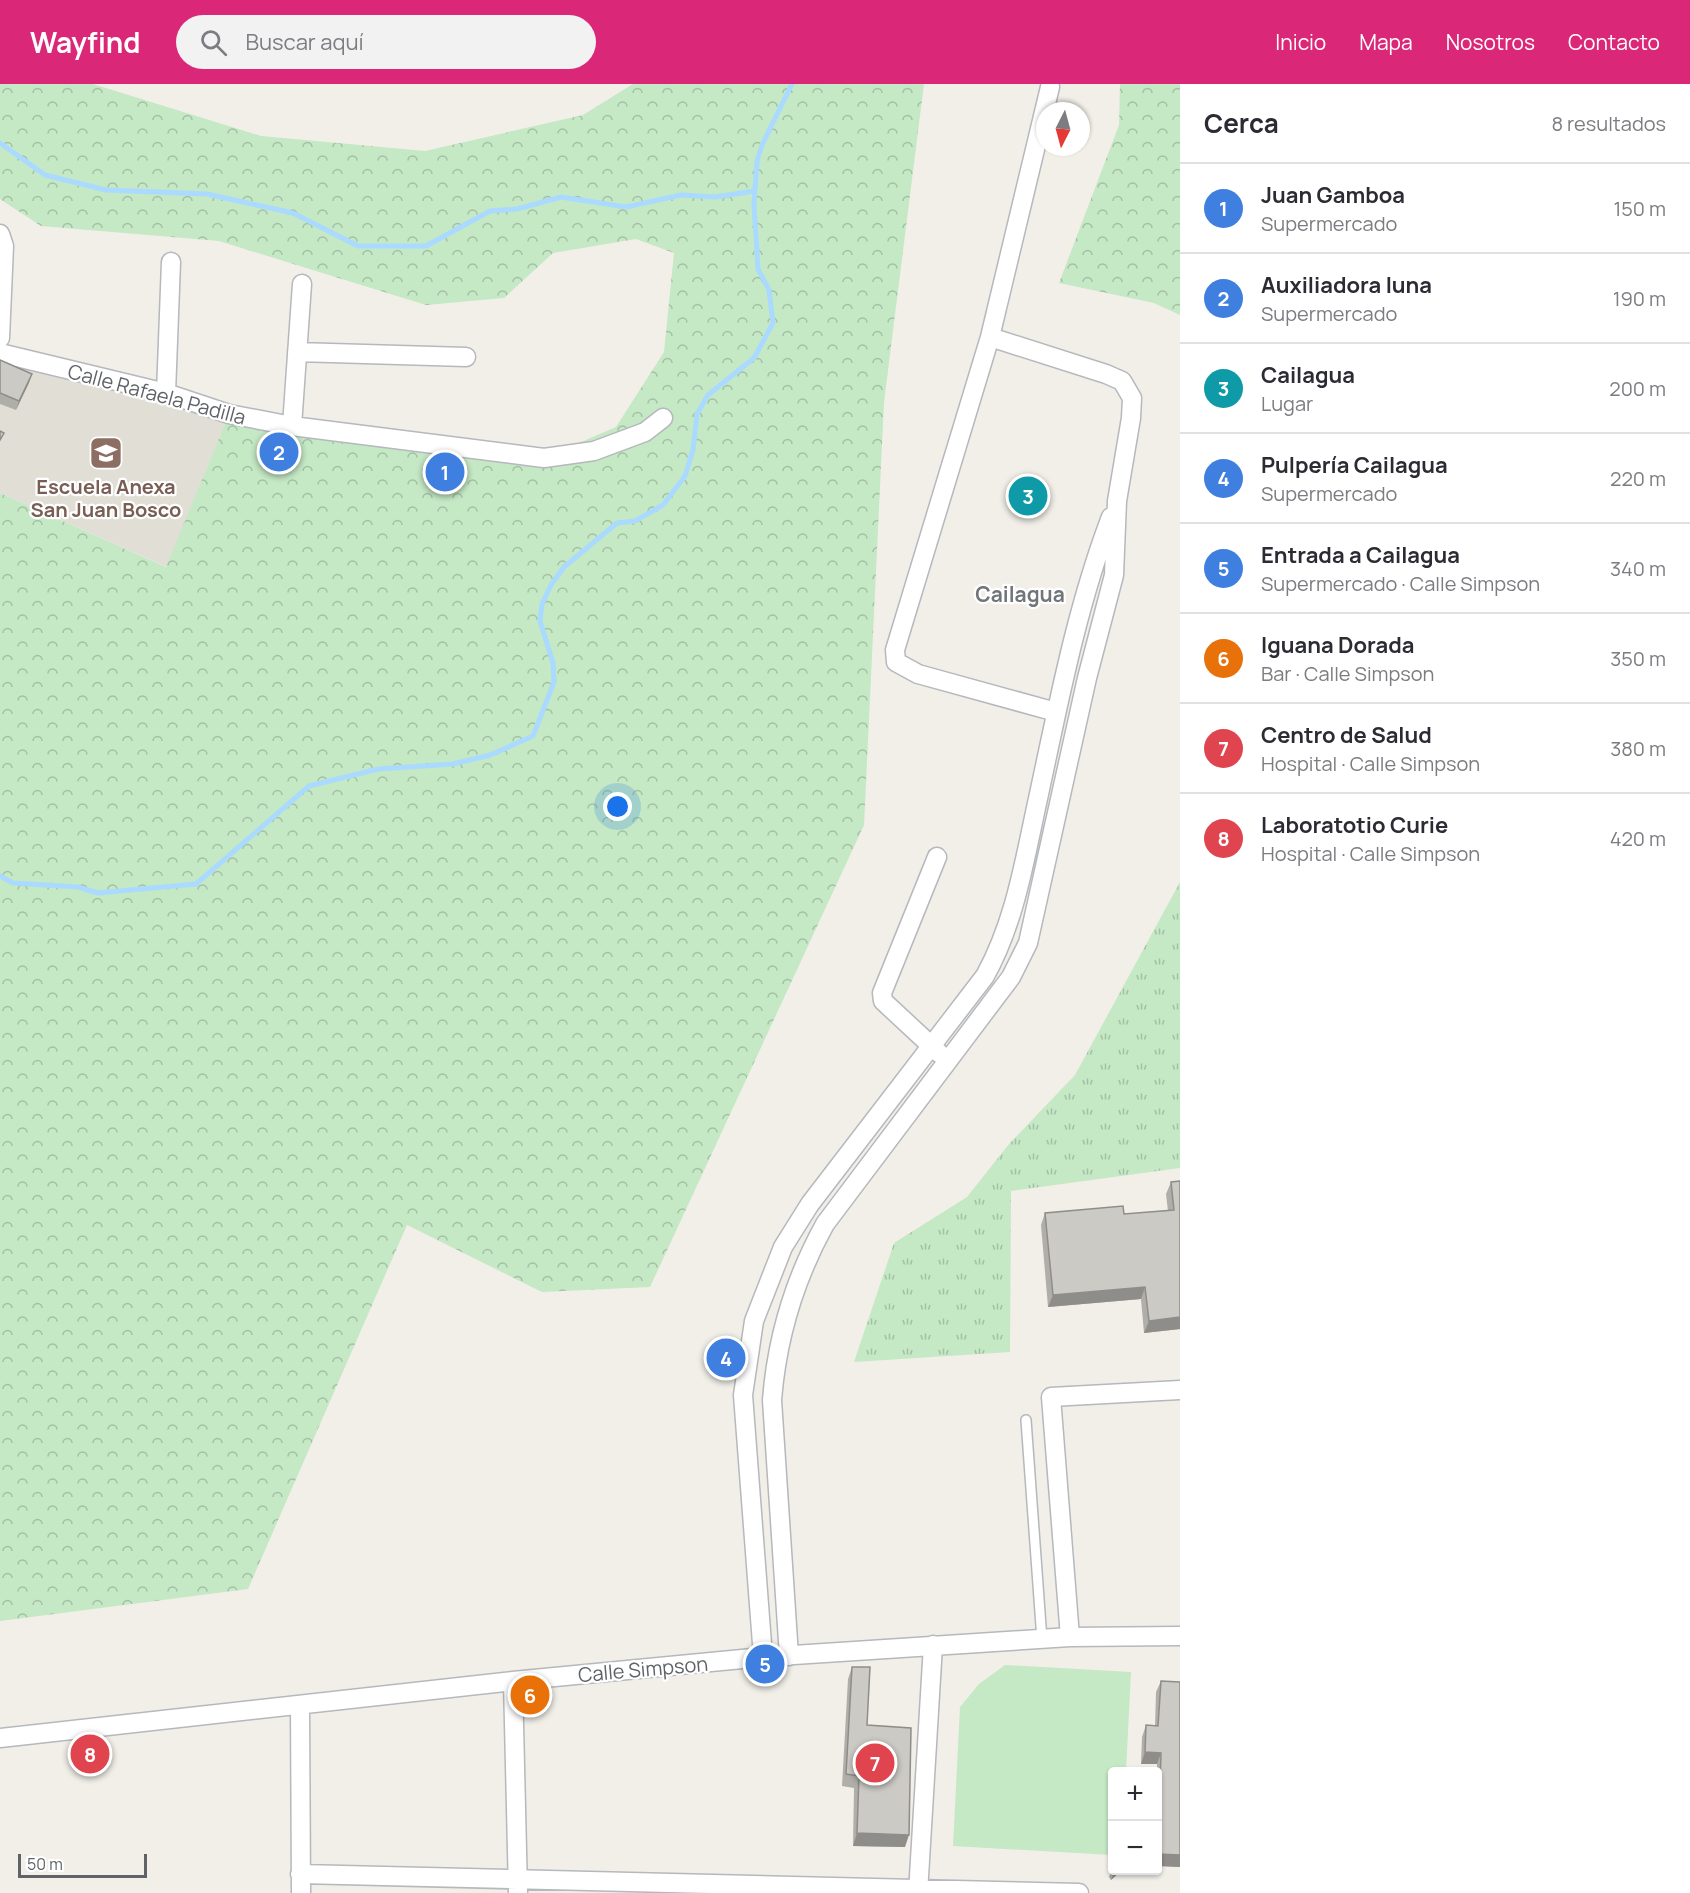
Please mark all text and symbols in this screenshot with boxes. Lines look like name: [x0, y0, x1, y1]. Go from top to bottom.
search box: [176, 15, 596, 69]
text: Wayfind: [30, 23, 140, 61]
icon: search: [197, 26, 230, 59]
text: Buscar aquí: [245, 27, 364, 57]
text: Inicio: [1275, 28, 1326, 56]
text: Mapa: [1359, 28, 1413, 56]
text: Nosotros: [1446, 28, 1535, 56]
text: Contacto: [1568, 28, 1660, 56]
north arrow: [1036, 102, 1090, 156]
text: Cerca: [1204, 105, 1279, 141]
text: 8 resultados: [1551, 110, 1666, 137]
text: Juan Gamboa: [1261, 180, 1405, 210]
text: 1: [1219, 195, 1228, 222]
text: 150 m: [1613, 195, 1666, 222]
text: Supermercado: [1261, 210, 1397, 237]
text: Auxiliadora luna: [1261, 270, 1432, 300]
text: 2: [1218, 285, 1229, 312]
text: 190 m: [1613, 285, 1666, 312]
text: Supermercado: [1261, 300, 1397, 327]
street label: Calle Rafaela Padilla: [65, 357, 249, 431]
text: Cailagua: [1261, 360, 1355, 390]
text: 3: [1218, 375, 1229, 402]
text: 200 m: [1609, 375, 1666, 402]
text: Lugar: [1261, 390, 1313, 417]
pin: 2: [260, 430, 298, 475]
school or university icon: Escuela Anexa San Juan Bosco: [88, 435, 124, 471]
pin: 1: [426, 450, 464, 494]
text: Pulpería Cailagua: [1261, 450, 1448, 480]
text: 4: [1217, 465, 1230, 492]
text: 220 m: [1610, 465, 1666, 492]
place label: Escuela Anexa San Juan Bosco: [31, 473, 181, 523]
pin: 3: [1008, 474, 1048, 518]
text: Supermercado: [1261, 480, 1397, 507]
text: Entrada a Cailagua: [1261, 540, 1460, 570]
text: 5: [1218, 555, 1229, 582]
text: 340 m: [1610, 555, 1666, 582]
text: Supermercado · Calle Simpson: [1261, 570, 1540, 597]
district label: Cailagua: [975, 580, 1065, 608]
text: Iguana Dorada: [1261, 630, 1414, 660]
text: 6: [1217, 645, 1230, 672]
text: 350 m: [1610, 645, 1666, 672]
text: Bar · Calle Simpson: [1261, 660, 1434, 687]
text: Centro de Salud: [1261, 720, 1432, 750]
text: 7: [1218, 735, 1229, 762]
text: 380 m: [1610, 735, 1666, 762]
text: Hospital · Calle Simpson: [1261, 750, 1480, 777]
your location: [603, 792, 632, 821]
text: Laboratotio Curie: [1261, 810, 1448, 840]
text: 8: [1217, 825, 1230, 852]
text: 420 m: [1610, 825, 1666, 852]
text: Hospital · Calle Simpson: [1261, 840, 1480, 867]
pin: 4: [706, 1336, 746, 1380]
pin: 5: [746, 1642, 784, 1686]
street label: Calle Simpson: [577, 1650, 709, 1688]
pin: 6: [510, 1672, 550, 1718]
pin: 8: [70, 1732, 110, 1776]
pin: 7: [856, 1740, 894, 1786]
map controls: [1108, 1767, 1162, 1875]
button: +: [1108, 1767, 1162, 1821]
button: −: [1108, 1821, 1162, 1875]
scale bar: [18, 1851, 147, 1878]
text: 50 m: [27, 1853, 63, 1875]

